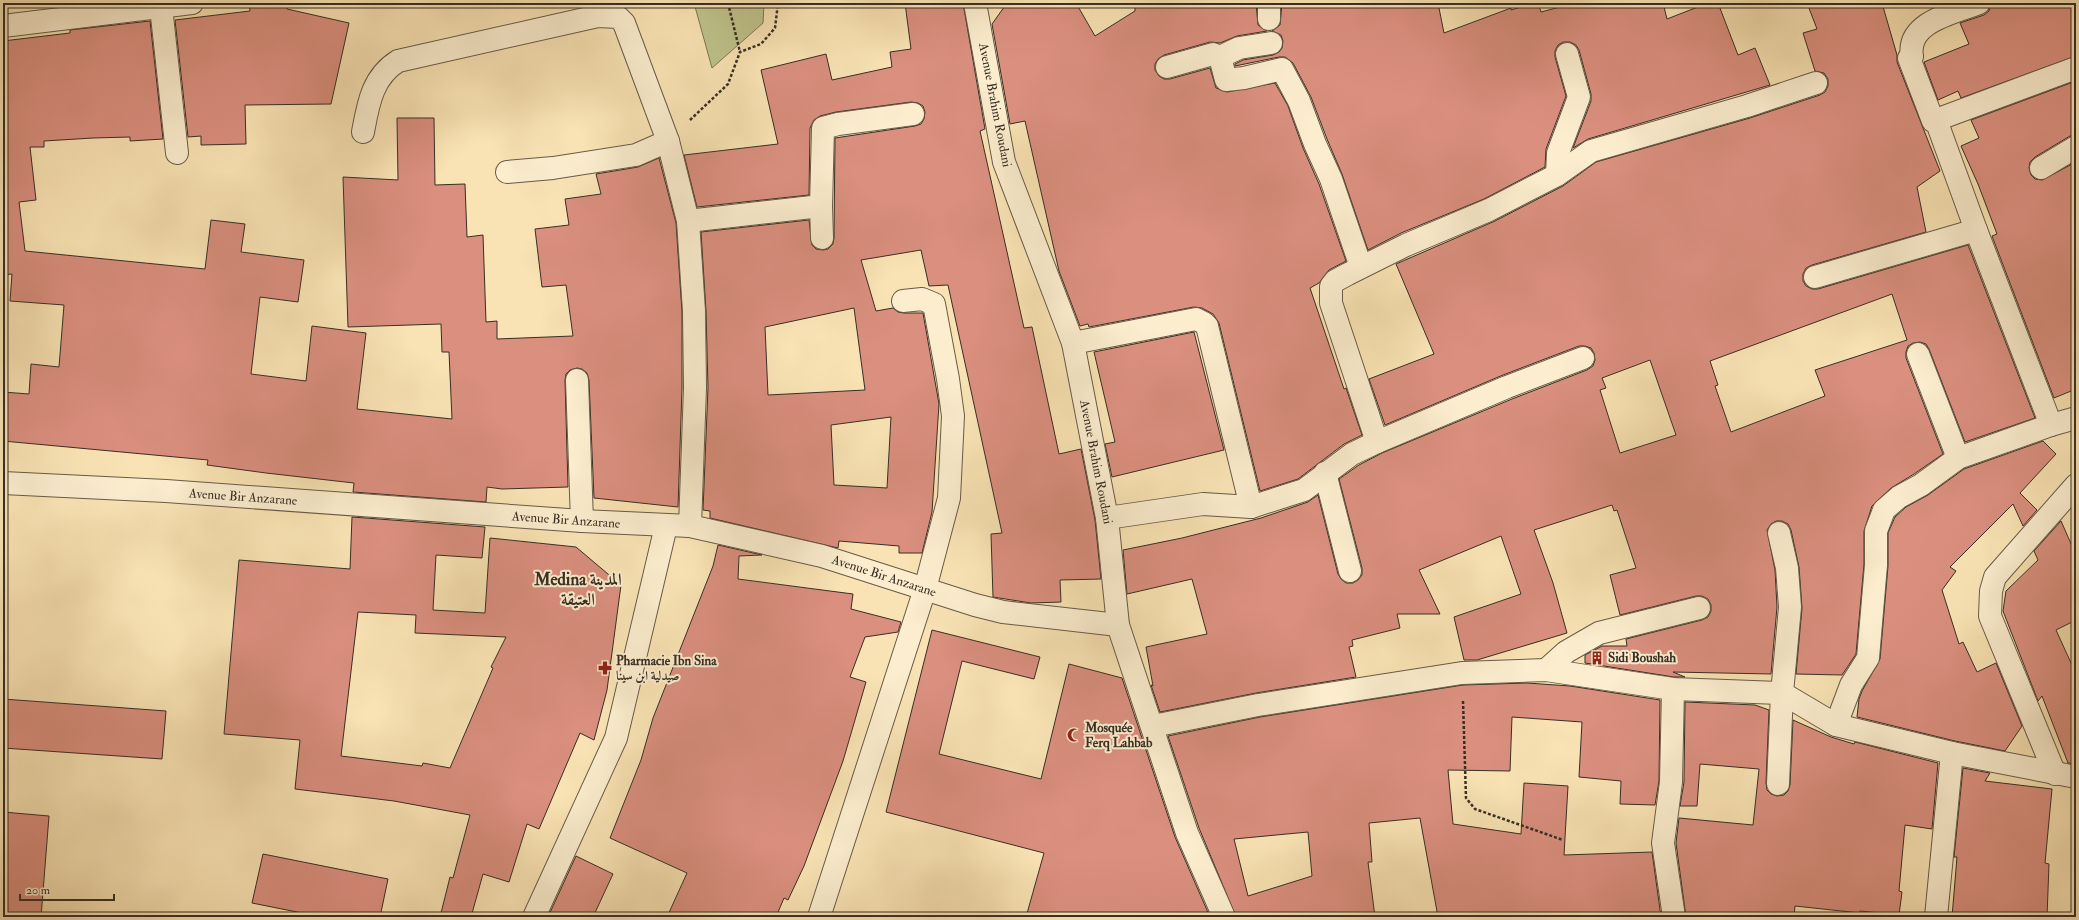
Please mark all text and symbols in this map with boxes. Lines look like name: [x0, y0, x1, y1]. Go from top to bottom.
street label: Avenue Brahim Roudani: [975, 41, 1015, 169]
street label: Avenue Brahim Roudani: [1076, 398, 1116, 526]
street label: Avenue Bir Anzarane: [187, 485, 298, 509]
street label: Avenue Bir Anzarane: [510, 508, 621, 532]
street label: Avenue Bir Anzarane: [829, 551, 939, 601]
district label: Medina المدينة العتيقة: [533, 569, 622, 610]
building icon: Sidi Boushah: [1589, 650, 1605, 666]
place label: Sidi Boushah: [1608, 650, 1676, 666]
place label: Pharmacie Ibn Sina صيدلية ابن سينا: [616, 653, 717, 684]
pharmacy icon: Pharmacie Ibn Sina صيدلية ابن سينا: [597, 660, 613, 676]
place label: Mosquée Ferq Lahbab: [1084, 720, 1153, 752]
mosque icon: Mosquée Ferq Lahbab: [1066, 727, 1082, 743]
scale bar: [20, 876, 114, 902]
text: 20 m: [26, 883, 51, 898]

